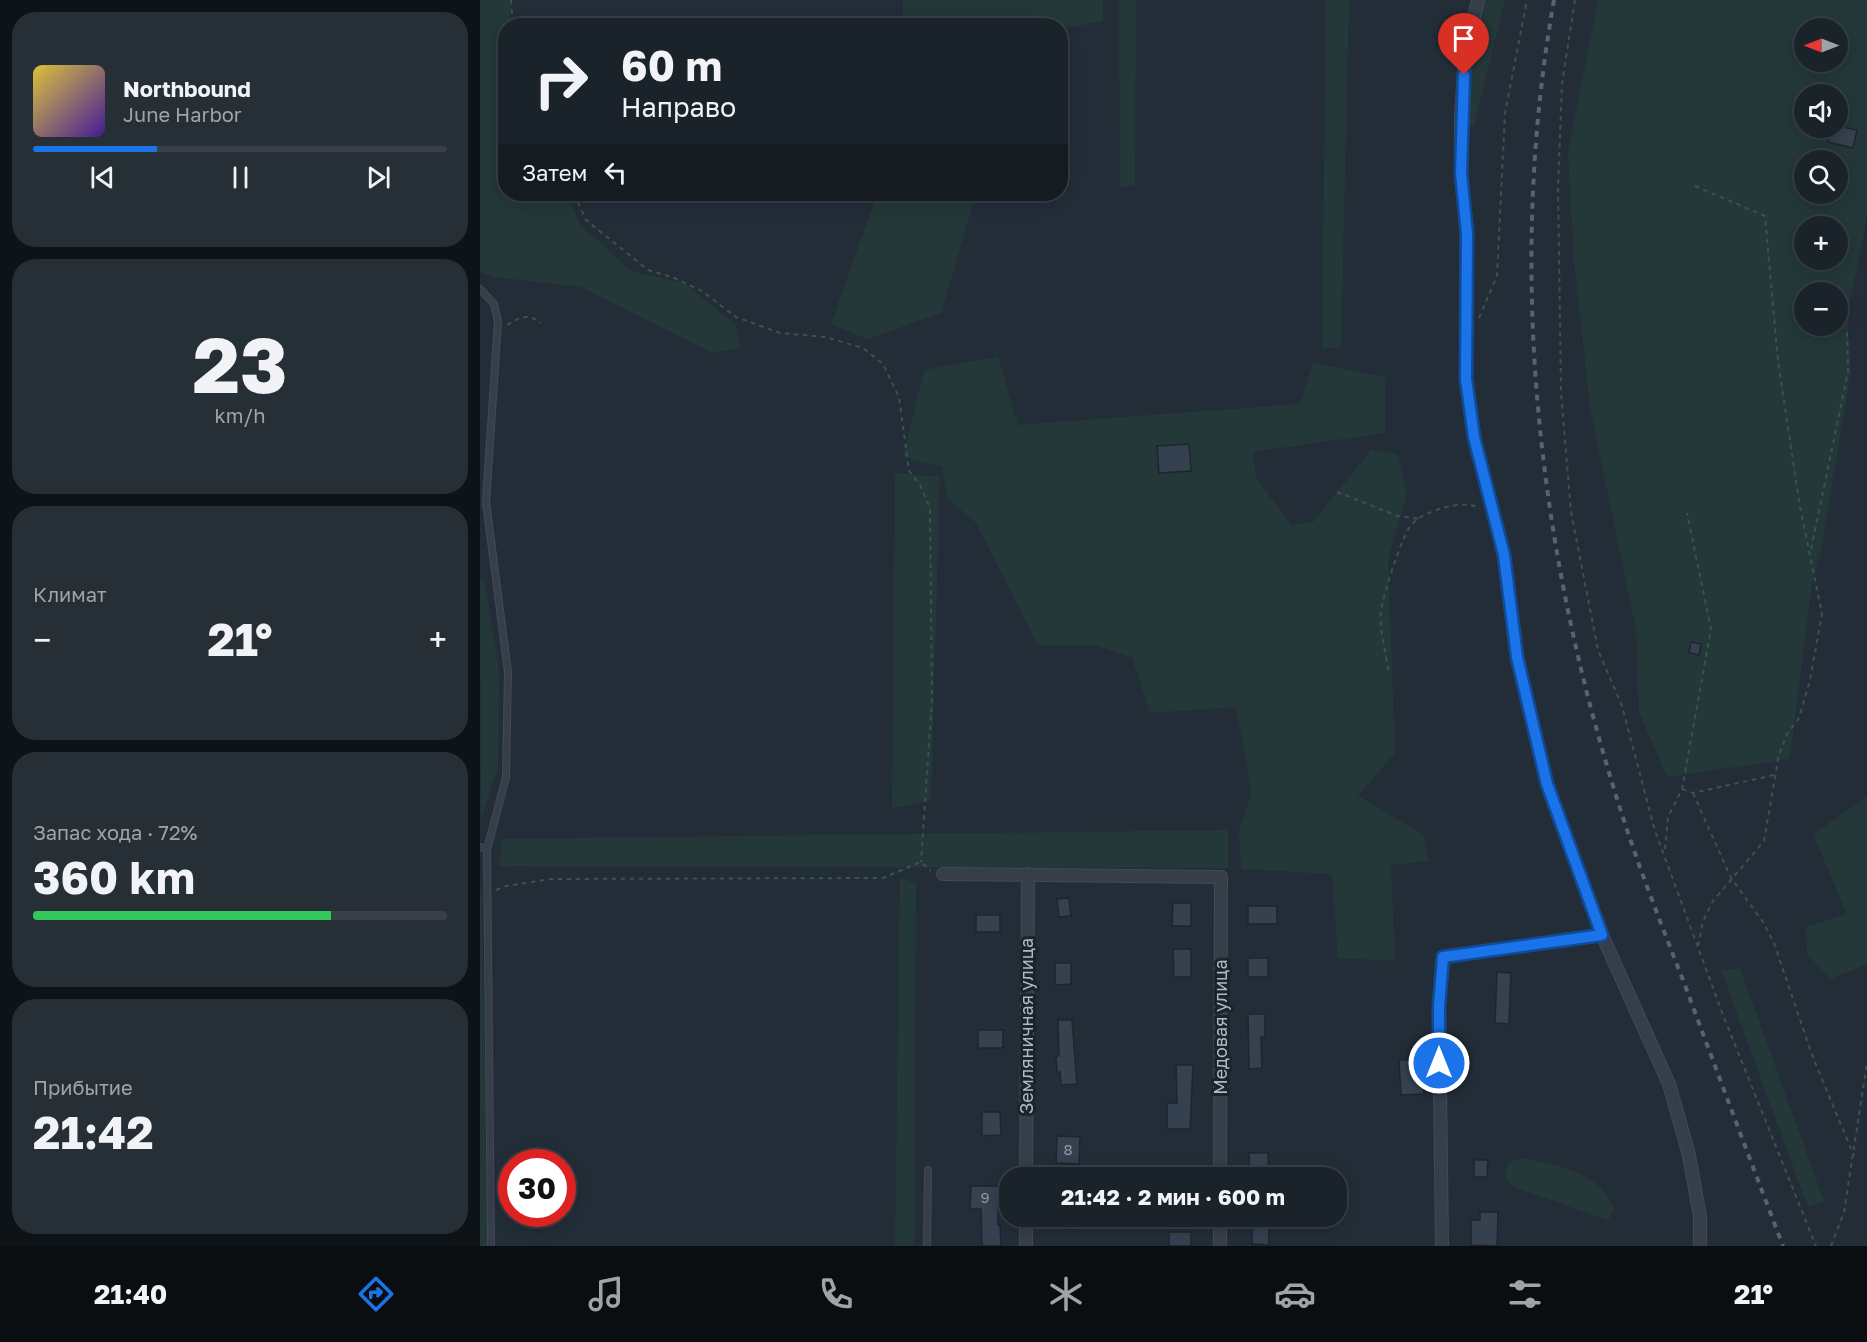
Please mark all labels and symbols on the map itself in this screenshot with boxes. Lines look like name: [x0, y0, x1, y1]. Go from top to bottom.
pin: [1438, 13, 1489, 75]
north arrow: [1794, 18, 1848, 72]
street label: Земляничная улица: [1015, 938, 1037, 1114]
street label: Медовая улица: [1209, 959, 1231, 1095]
position arrow: [1407, 1031, 1471, 1095]
house number: 8: [1063, 1140, 1073, 1158]
speed limit sign: 30: [498, 1149, 576, 1227]
house number: 9: [980, 1188, 990, 1206]

